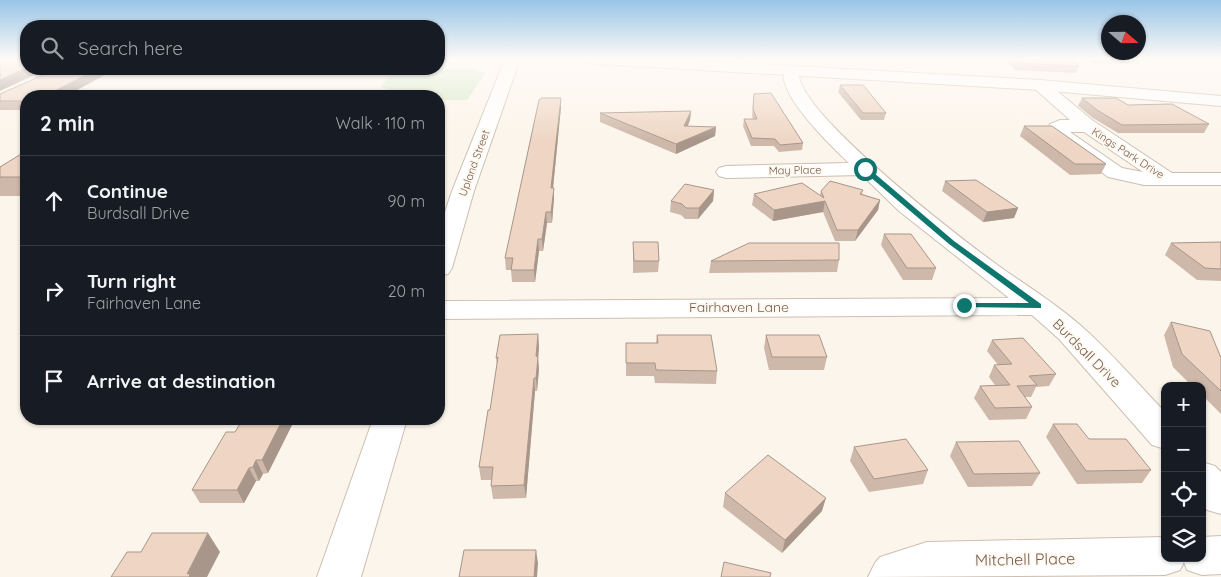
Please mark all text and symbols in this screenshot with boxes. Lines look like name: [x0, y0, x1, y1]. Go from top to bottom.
north arrow: [1101, 15, 1146, 60]
search box: [20, 20, 445, 75]
icon: search: [38, 34, 66, 62]
text: Search here: [78, 36, 183, 60]
text: 2 min: [40, 110, 95, 136]
text: Walk · 110 m: [336, 113, 425, 133]
street label: Kings Park Drive: [1089, 124, 1167, 182]
street label: Upland Street: [455, 128, 493, 198]
route start: [854, 158, 877, 181]
street label: May Place: [769, 163, 821, 177]
text: Continue: [87, 179, 168, 203]
icon: ahead: [40, 187, 68, 215]
text: 90 m: [388, 191, 425, 211]
text: Burdsall Drive: [87, 203, 190, 223]
text: Turn right: [87, 269, 176, 293]
icon: right: [40, 277, 68, 305]
text: 20 m: [388, 281, 425, 301]
text: Fairhaven Lane: [87, 293, 201, 313]
route end: [953, 294, 976, 317]
street label: Fairhaven Lane: [689, 298, 789, 316]
street label: Burdsall Drive: [1049, 315, 1125, 391]
icon: arrive: [40, 367, 68, 395]
text: Arrive at destination: [87, 369, 276, 393]
map controls: [1161, 382, 1206, 562]
button: +: [1161, 382, 1206, 427]
button: −: [1161, 427, 1206, 472]
button: locate: [1161, 472, 1206, 517]
button: layers: [1161, 517, 1206, 562]
street label: Mitchell Place: [975, 548, 1075, 570]

